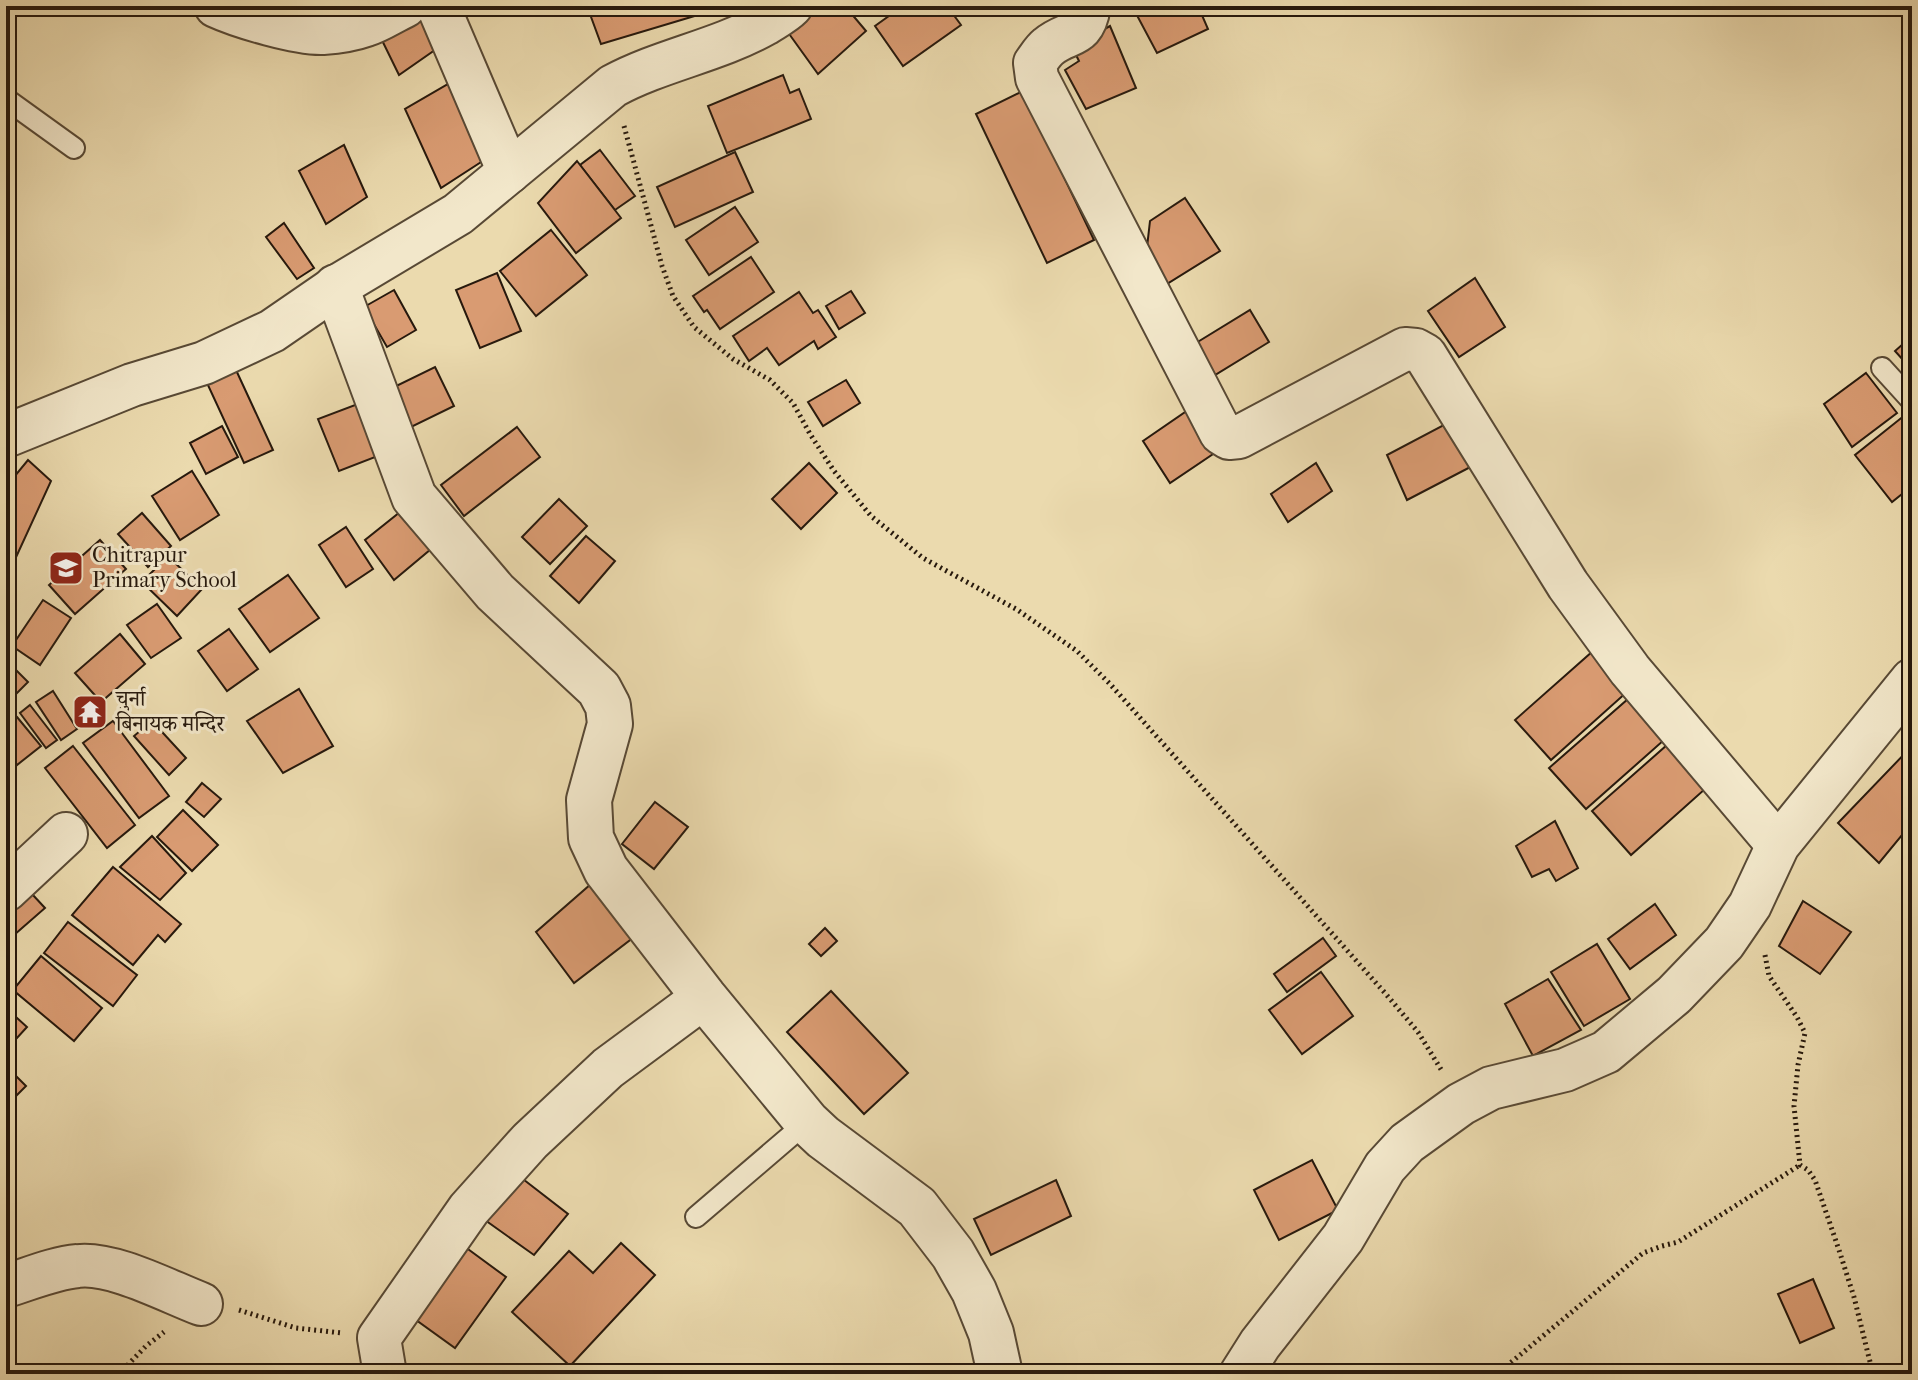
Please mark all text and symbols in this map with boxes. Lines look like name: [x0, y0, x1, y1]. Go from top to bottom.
place label: Chitrapur Primary School: [92, 542, 237, 593]
school or university icon: Chitrapur Primary School: [47, 549, 85, 587]
place label: चुर्ना बिनायक मन्दिर: [115, 686, 226, 737]
temple icon: चुर्ना बिनायक मन्दिर: [71, 693, 109, 731]

